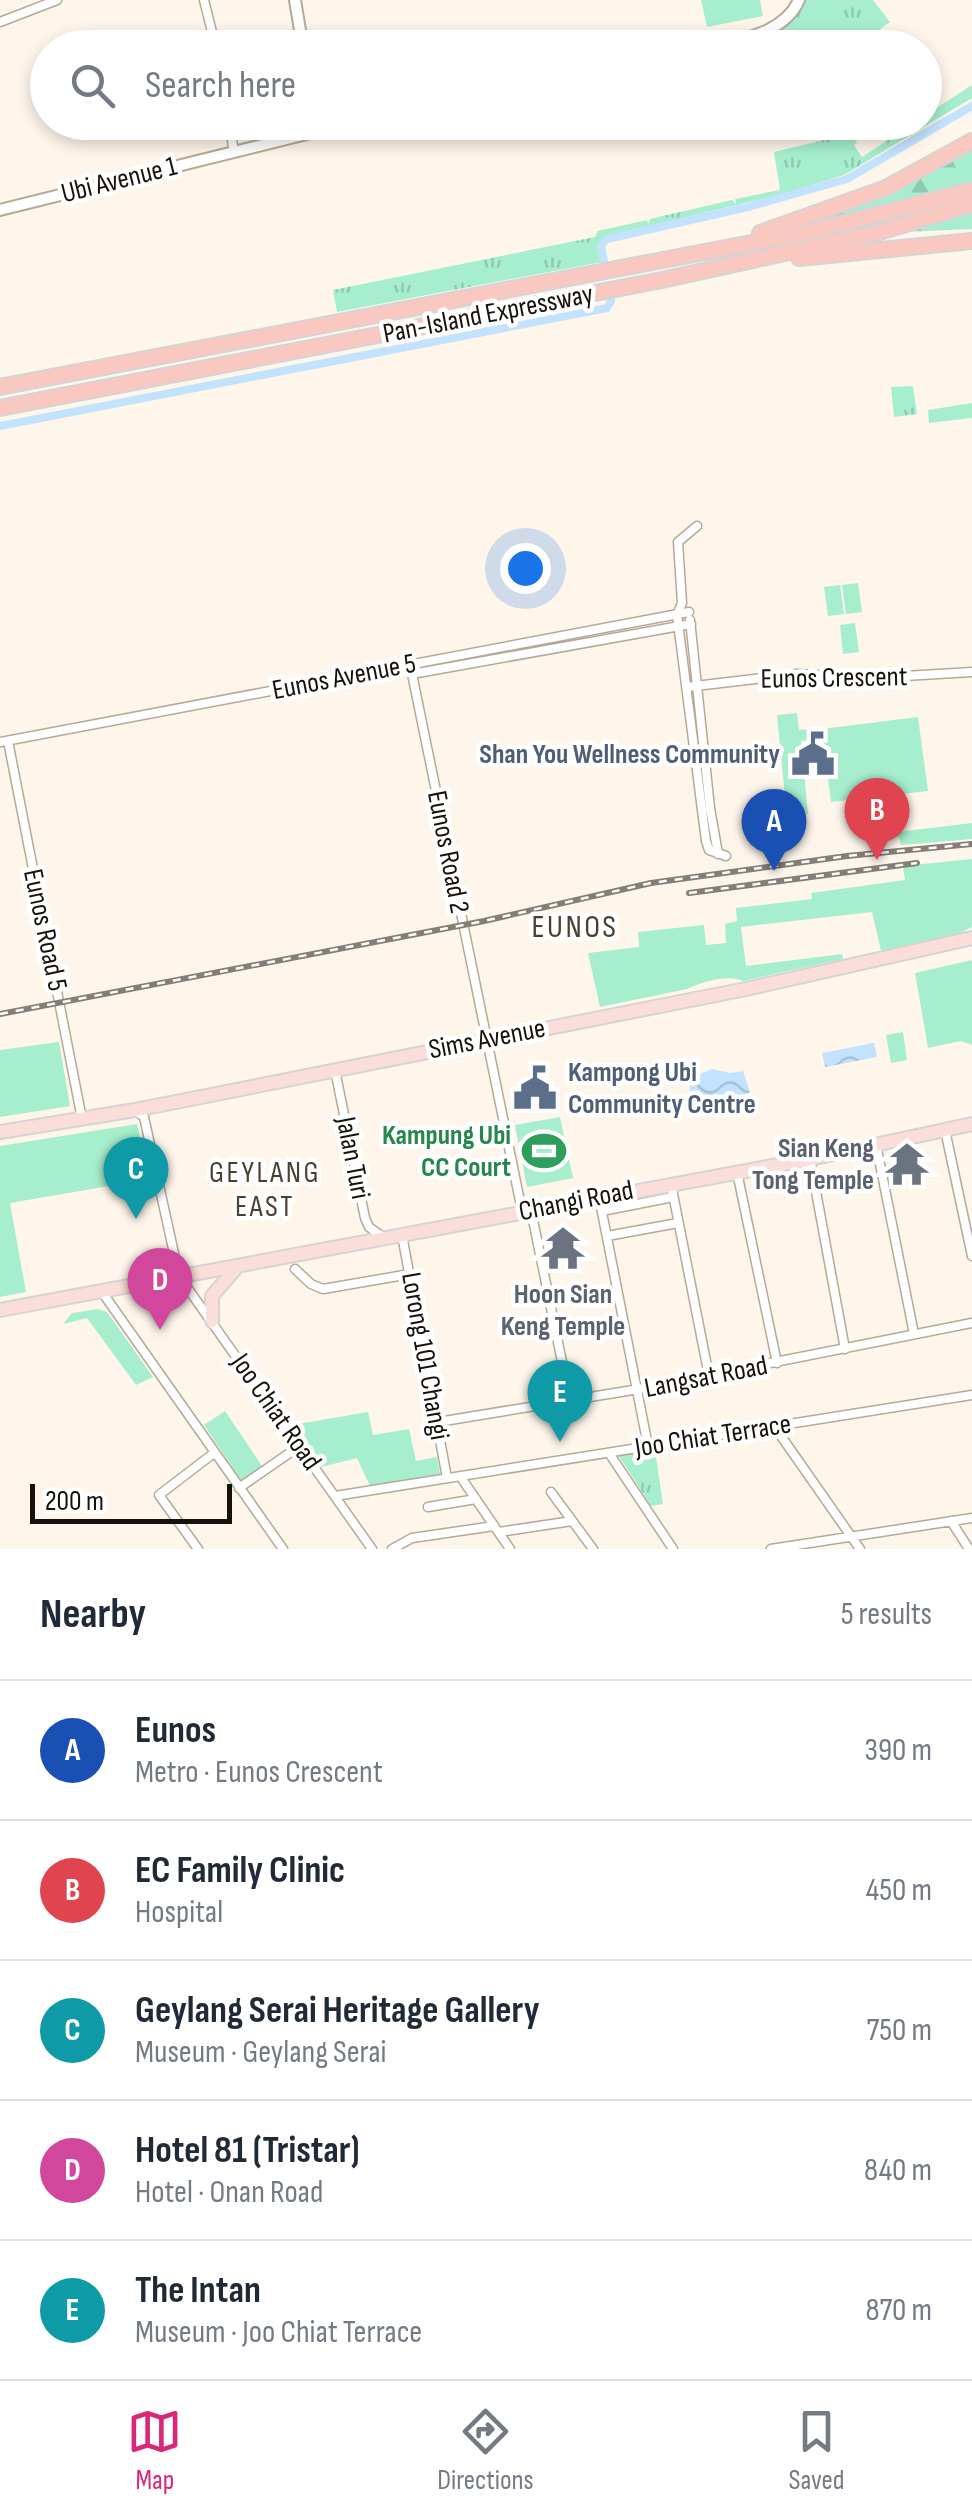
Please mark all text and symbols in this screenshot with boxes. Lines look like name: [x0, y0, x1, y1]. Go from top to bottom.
search box: [30, 30, 942, 140]
icon: search: [65, 58, 120, 113]
text: Search here: [145, 63, 296, 108]
street label: Ubi Avenue 1: [58, 150, 180, 210]
street label: Pan-Island Expressway: [380, 277, 596, 351]
your location: [500, 543, 551, 594]
street label: Eunos Avenue 5: [269, 647, 419, 707]
street label: Eunos Crescent: [760, 660, 908, 696]
public building icon: Shan You Wellness Community: [789, 730, 837, 778]
place label: Shan You Wellness Community: [479, 738, 780, 771]
pin: B: [844, 778, 910, 860]
street label: Eunos Road 2: [420, 788, 476, 916]
pin: A: [742, 788, 806, 871]
street label: Eunos Road 5: [16, 866, 74, 994]
district label: EUNOS: [531, 908, 619, 947]
street label: Sims Avenue: [426, 1012, 548, 1066]
place label: Kampong Ubi Community Centre: [568, 1056, 756, 1121]
public building icon: Kampong Ubi Community Centre: [511, 1064, 559, 1112]
street label: Jalan Turi: [329, 1113, 377, 1202]
place label: Kampung Ubi CC Court: [382, 1119, 511, 1184]
sports icon: Kampung Ubi CC Court: [520, 1127, 568, 1175]
place label: Sian Keng Tong Temple: [752, 1132, 874, 1197]
pin: C: [104, 1136, 168, 1219]
temple icon: Sian Keng Tong Temple: [883, 1140, 931, 1188]
district label: GEYLANG EAST: [209, 1155, 321, 1225]
street label: Changi Road: [516, 1174, 636, 1228]
temple icon: Hoon Sian Keng Temple: [539, 1224, 587, 1272]
pin: D: [128, 1248, 192, 1330]
street label: Lorong 101 Changi: [394, 1270, 456, 1442]
place label: Hoon Sian Keng Temple: [501, 1278, 625, 1343]
street label: Joo Chiat Road: [223, 1347, 328, 1477]
street label: Langsat Road: [642, 1349, 770, 1405]
pin: E: [528, 1360, 592, 1442]
street label: Joo Chiat Terrace: [632, 1407, 793, 1465]
scale bar: [30, 1479, 232, 1524]
text: 200 m: [45, 1485, 104, 1518]
text: Nearby: [40, 1589, 146, 1640]
text: 5 results: [841, 1595, 932, 1634]
text: Eunos: [135, 1708, 216, 1753]
text: A: [65, 1731, 80, 1770]
text: 390 m: [865, 1731, 932, 1770]
text: Metro · Eunos Crescent: [135, 1753, 383, 1792]
text: EC Family Clinic: [135, 1848, 345, 1893]
text: B: [65, 1871, 80, 1910]
text: 450 m: [866, 1871, 932, 1910]
text: Hospital: [135, 1893, 223, 1932]
text: Geylang Serai Heritage Gallery: [135, 1988, 539, 2033]
text: C: [64, 2011, 81, 2050]
text: 750 m: [866, 2011, 932, 2050]
text: Museum · Geylang Serai: [135, 2033, 387, 2072]
text: Hotel 81 (Tristar): [135, 2128, 360, 2173]
text: D: [64, 2151, 81, 2190]
text: 840 m: [864, 2151, 932, 2190]
text: Hotel · Onan Road: [135, 2173, 323, 2212]
text: The Intan: [135, 2268, 261, 2313]
text: E: [66, 2291, 79, 2330]
text: 870 m: [866, 2291, 932, 2330]
text: Museum · Joo Chiat Terrace: [135, 2313, 422, 2352]
tab: Map: [127, 2404, 182, 2497]
tab: Directions: [437, 2404, 534, 2497]
tab: Saved: [788, 2404, 845, 2497]

